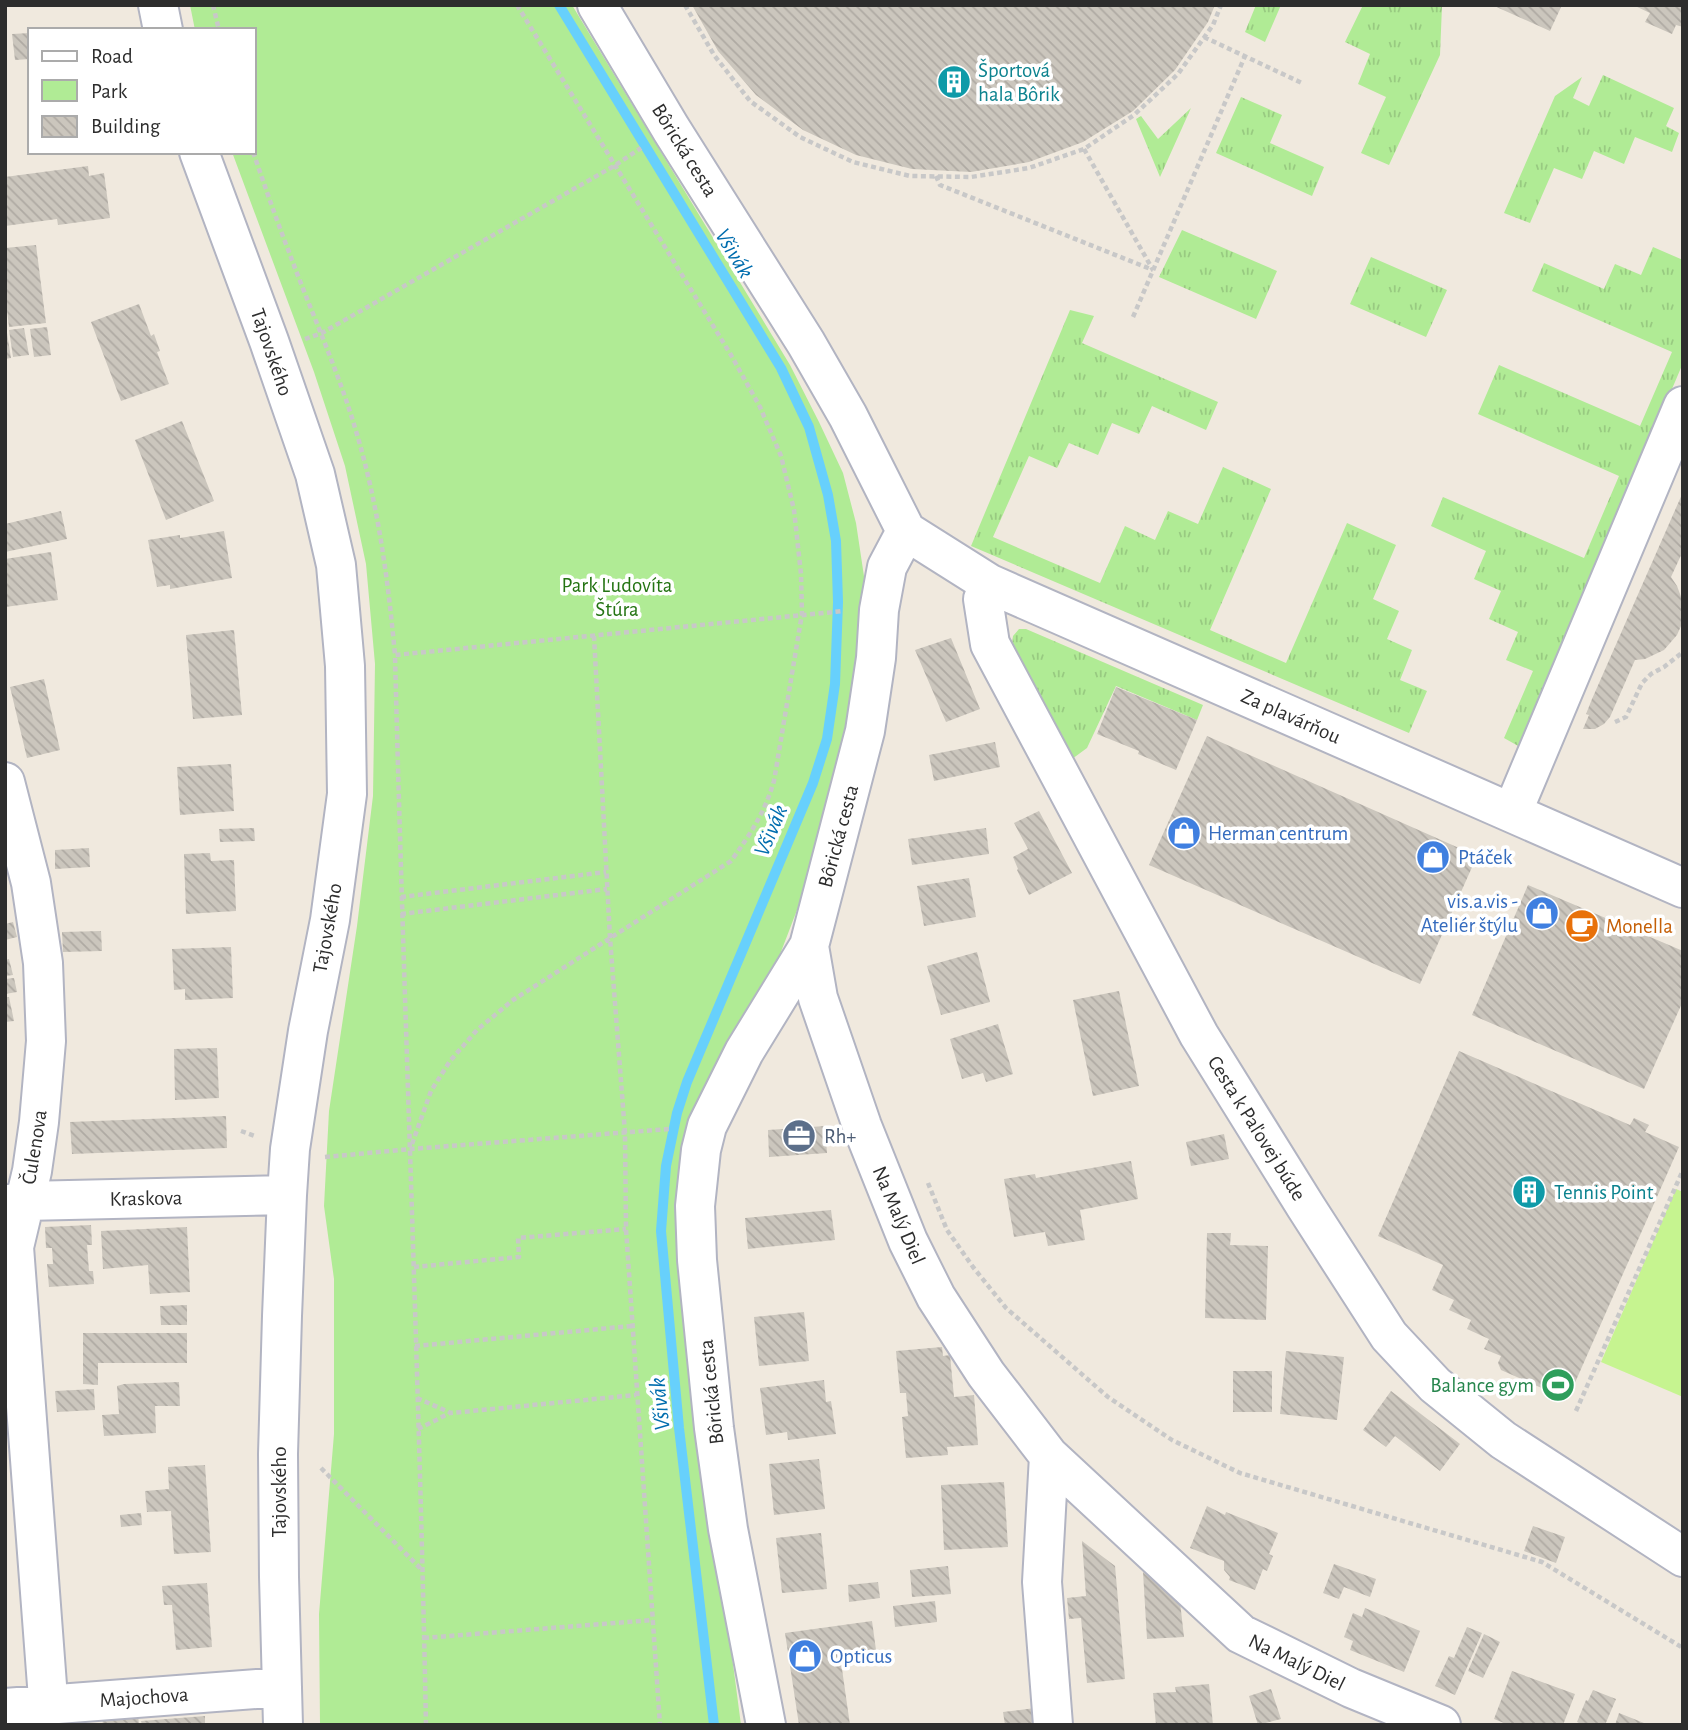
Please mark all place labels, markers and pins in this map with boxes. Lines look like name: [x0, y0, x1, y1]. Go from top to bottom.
place label: Športová hala Bôrik: [978, 58, 1060, 105]
building icon: Športová hala Bôrik: [935, 63, 973, 101]
shop icon: Herman centrum: [1165, 814, 1203, 852]
place label: Herman centrum: [1208, 823, 1348, 844]
shop icon: Ptáček: [1414, 838, 1452, 876]
place label: Ptáček: [1458, 847, 1513, 868]
place label: vis.a.vis - Ateliér štýlu: [1421, 891, 1518, 936]
shop icon: vis.a.vis - Ateliér štýlu: [1523, 894, 1561, 932]
cafe icon: Monella: [1563, 907, 1601, 945]
place label: Monella: [1606, 916, 1673, 937]
office icon: Rh+: [780, 1117, 818, 1155]
place label: Rh+: [824, 1126, 856, 1147]
building icon: Tennis Point: [1510, 1173, 1548, 1211]
place label: Tennis Point: [1554, 1182, 1654, 1203]
sports icon: Balance gym: [1539, 1366, 1577, 1404]
place label: Balance gym: [1430, 1375, 1534, 1396]
shop icon: Opticus: [786, 1637, 824, 1675]
place label: Opticus: [830, 1646, 892, 1667]

